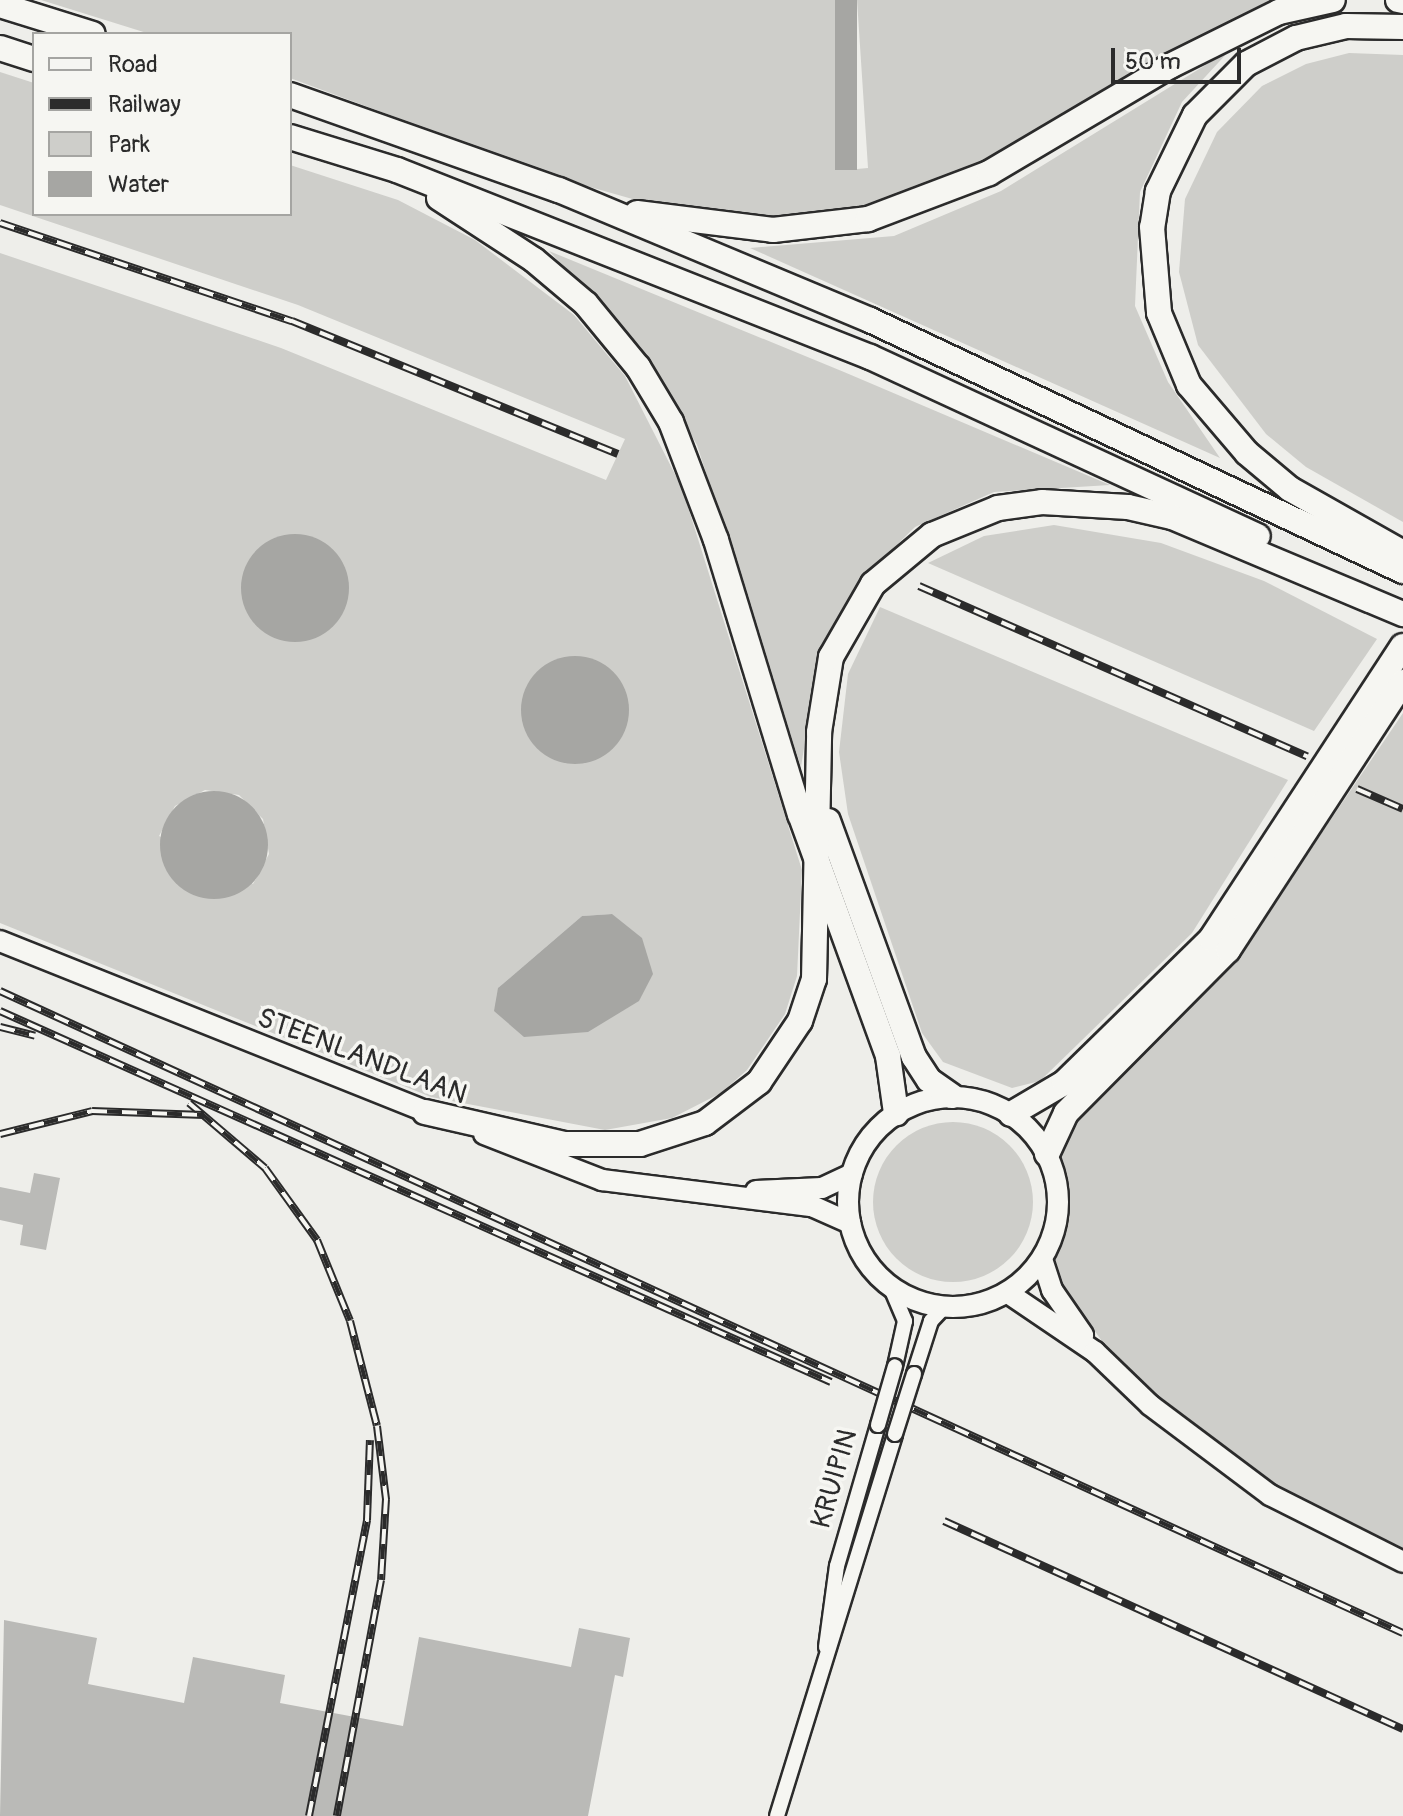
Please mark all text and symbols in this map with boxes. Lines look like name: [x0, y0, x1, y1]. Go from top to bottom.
legend: [32, 32, 292, 216]
scale bar: [1115, 32, 1245, 82]
text: 50 m: [1125, 47, 1181, 76]
text: Road: [108, 50, 158, 79]
text: Railway: [108, 90, 181, 119]
text: Park: [108, 130, 150, 159]
text: Water: [108, 170, 169, 199]
street label: STEENLANDLAAN: [252, 1002, 472, 1112]
street label: KRUIPIN: [805, 1425, 865, 1533]

